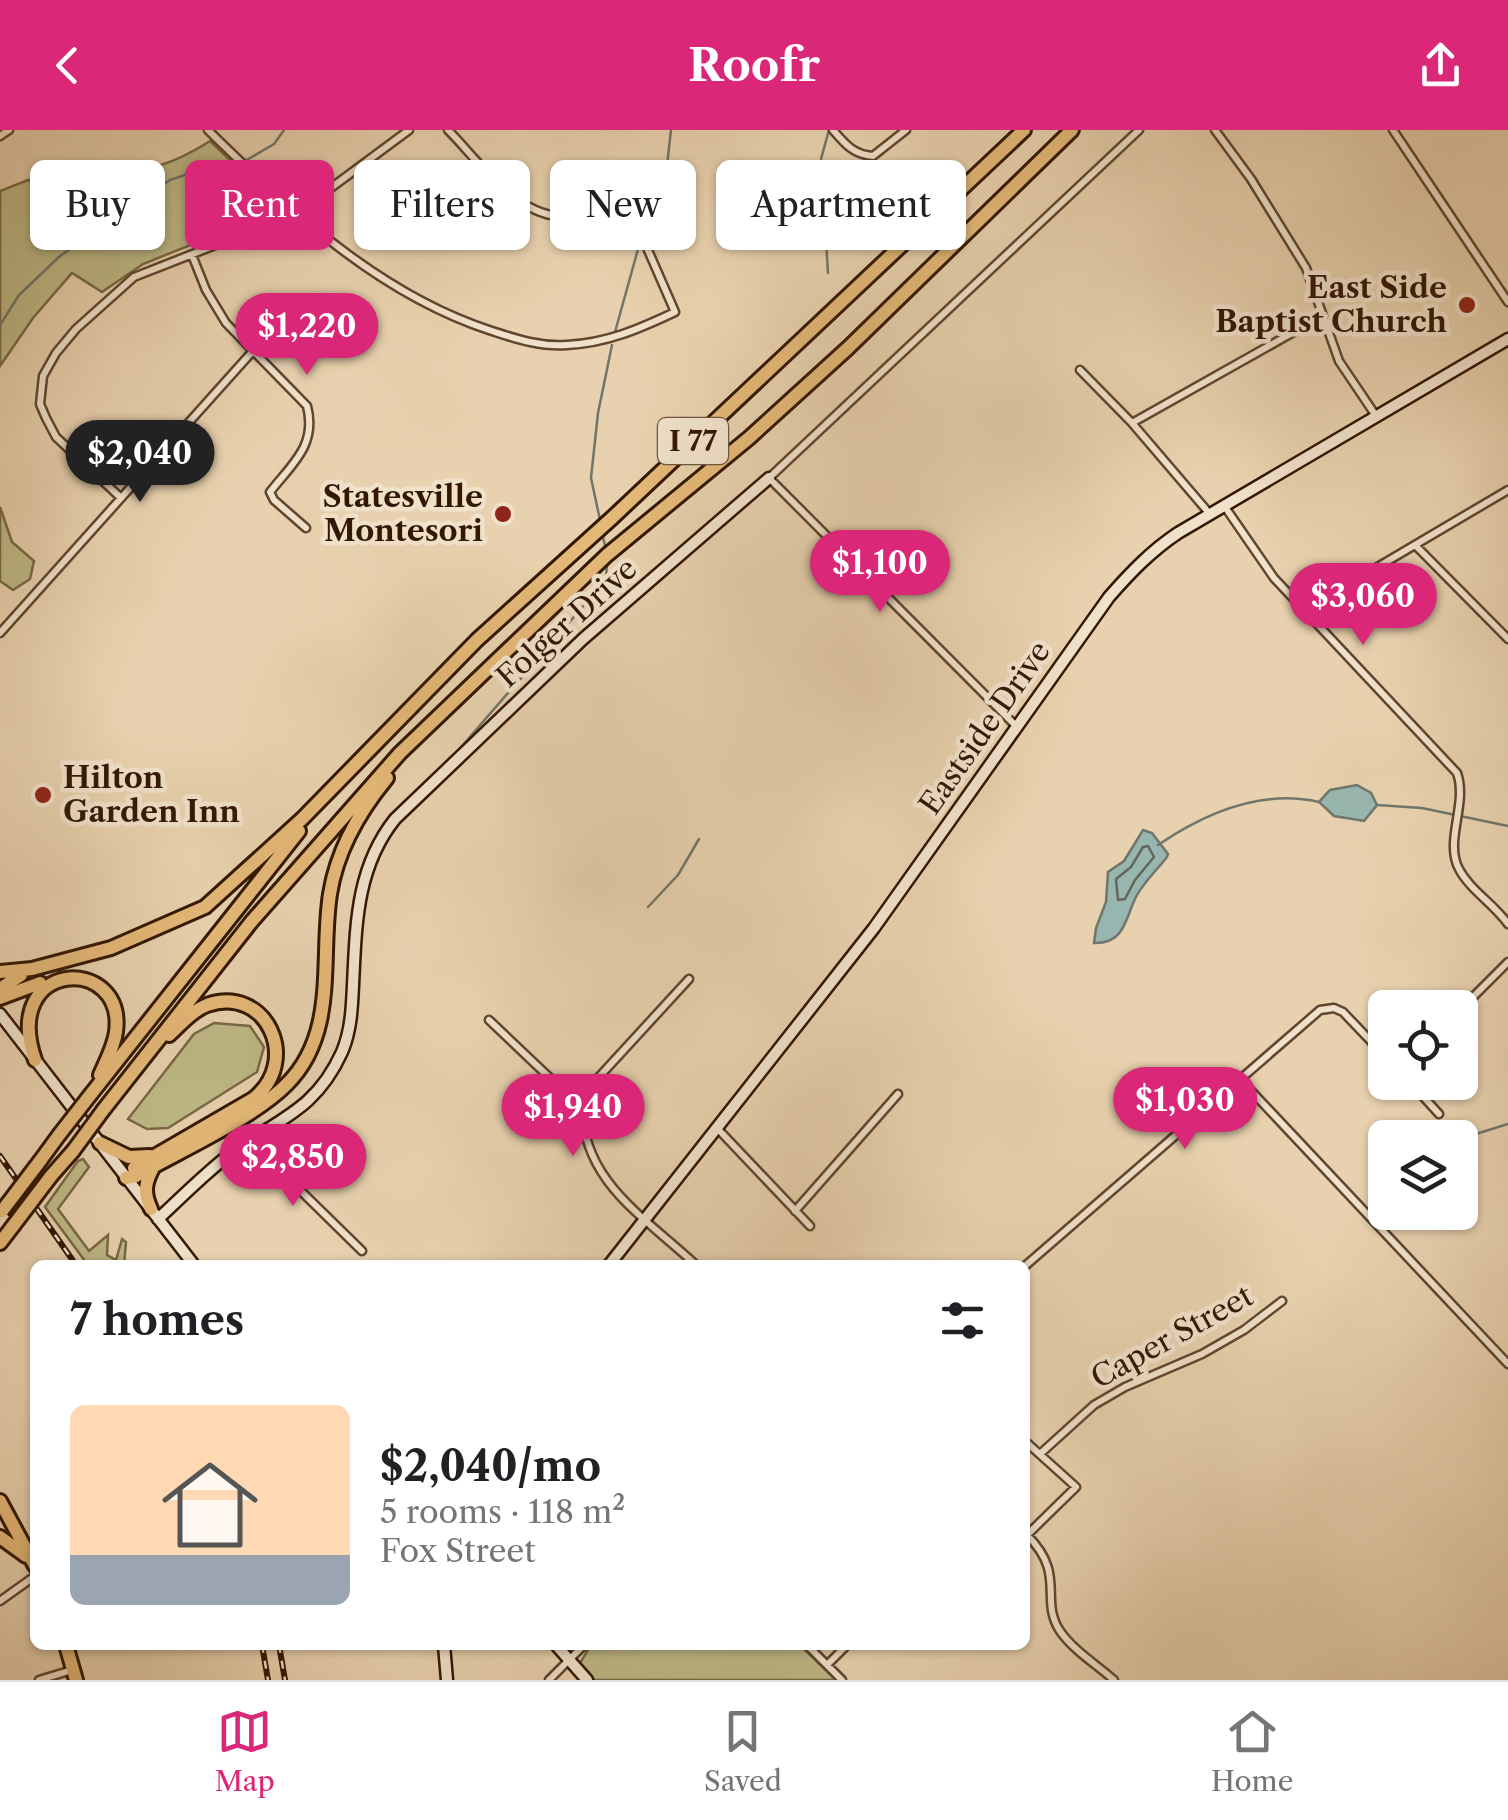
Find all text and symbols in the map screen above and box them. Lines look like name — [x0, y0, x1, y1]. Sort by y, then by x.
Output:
text: Roofr — [688, 37, 820, 93]
icon: back — [40, 38, 95, 93]
icon: share — [1413, 38, 1468, 93]
chip: Buy — [30, 160, 165, 250]
chip: Rent — [185, 160, 334, 250]
chip: Filters — [354, 160, 530, 250]
chip: New — [550, 160, 696, 250]
chip: Apartment — [716, 160, 966, 250]
place label: East Side Baptist Church — [1215, 269, 1447, 340]
pin: $1,220 — [226, 293, 388, 378]
marker: East Side Baptist Church — [1456, 294, 1478, 316]
text: $1,220 — [257, 306, 357, 345]
road number: I 77 — [658, 418, 728, 464]
pin: $2,040 — [59, 420, 221, 505]
text: $2,040 — [88, 433, 192, 472]
place label: Statesville Montesori — [322, 478, 483, 549]
marker: Statesville Montesori — [492, 503, 514, 525]
pin: $1,100 — [799, 530, 961, 615]
text: $1,100 — [832, 543, 928, 582]
street label: Folger Drive — [489, 550, 644, 695]
pin: $3,060 — [1282, 563, 1444, 648]
text: $3,060 — [1311, 576, 1415, 615]
street label: Eastside Drive — [911, 634, 1058, 822]
place label: Hilton Garden Inn — [63, 759, 240, 830]
marker: Hilton Garden Inn — [32, 784, 54, 806]
map controls — [1368, 990, 1478, 1230]
button: locate — [1368, 990, 1478, 1100]
pin: $1,030 — [1104, 1067, 1266, 1152]
pin: $1,940 — [492, 1074, 654, 1159]
text: $1,030 — [1135, 1080, 1235, 1119]
text: $1,940 — [524, 1087, 622, 1126]
button: layers — [1368, 1120, 1478, 1230]
pin: $2,850 — [212, 1124, 374, 1209]
text: $2,850 — [241, 1137, 345, 1176]
street label: Caper Street — [1084, 1277, 1259, 1396]
icon: filters — [935, 1293, 990, 1348]
text: 7 homes — [70, 1294, 244, 1346]
text: $2,040/mo — [380, 1440, 601, 1492]
icon: home — [150, 1445, 270, 1565]
text: 5 rooms · 118 m² — [380, 1492, 625, 1531]
text: Fox Street — [380, 1531, 536, 1570]
tab: Map — [215, 1704, 275, 1798]
tab: Saved — [704, 1704, 782, 1798]
tab: Home — [1211, 1704, 1293, 1798]

